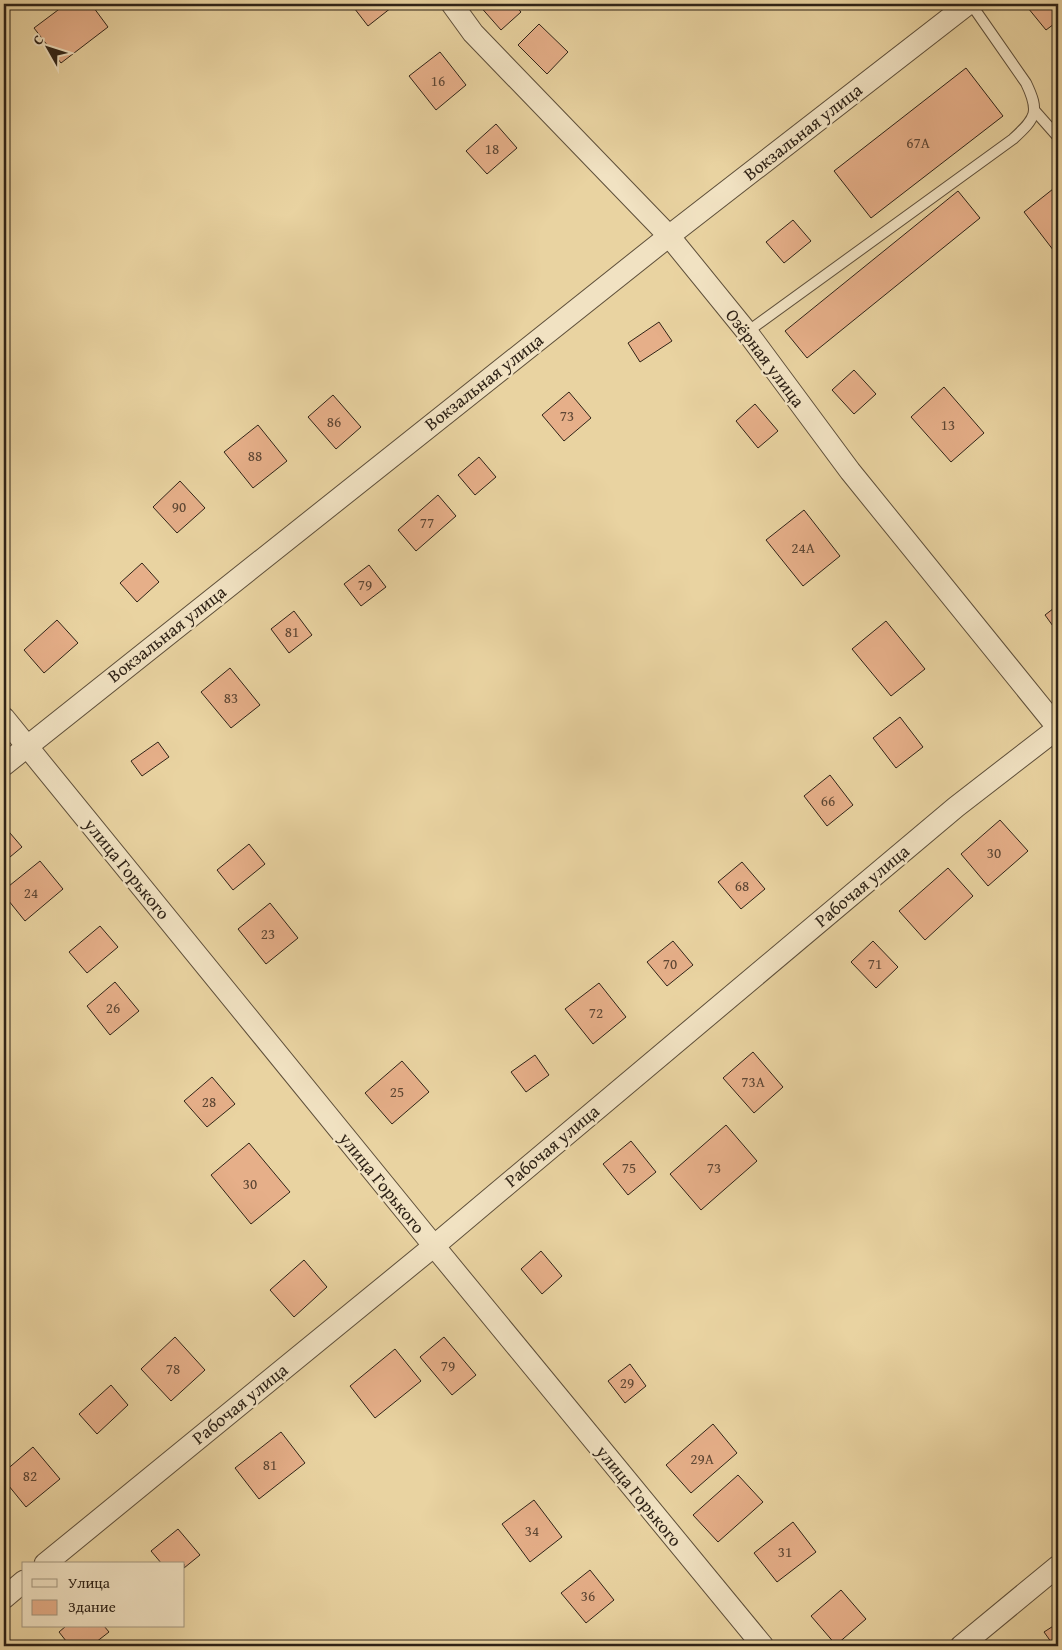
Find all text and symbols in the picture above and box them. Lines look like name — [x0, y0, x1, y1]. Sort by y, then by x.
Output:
north arrow — [22, 22, 72, 72]
text: С — [28, 30, 48, 49]
house number: 16 — [431, 70, 445, 91]
street label: Вокзальная улица — [738, 76, 868, 187]
house number: 67А — [906, 132, 930, 153]
house number: 18 — [485, 138, 499, 159]
street label: Озёрная улица — [719, 303, 812, 413]
street label: Вокзальная улица — [419, 326, 549, 437]
house number: 73 — [560, 405, 574, 426]
house number: 86 — [327, 411, 341, 432]
house number: 13 — [941, 414, 955, 435]
house number: 88 — [248, 445, 262, 466]
house number: 90 — [172, 496, 186, 517]
house number: 77 — [420, 512, 434, 533]
house number: 24А — [791, 537, 815, 558]
house number: 79 — [358, 574, 372, 595]
street label: Вокзальная улица — [102, 578, 232, 689]
house number: 81 — [285, 621, 299, 642]
house number: 83 — [224, 687, 238, 708]
house number: 66 — [821, 790, 835, 811]
street label: улица Горького — [77, 811, 177, 925]
street label: Рабочая улица — [808, 838, 915, 933]
house number: 30 — [987, 842, 1001, 863]
house number: 68 — [735, 875, 749, 896]
house number: 24 — [24, 882, 38, 903]
house number: 23 — [261, 923, 275, 944]
house number: 70 — [663, 953, 677, 974]
house number: 71 — [868, 953, 882, 974]
house number: 26 — [106, 997, 120, 1018]
house number: 72 — [589, 1002, 603, 1023]
house number: 73А — [741, 1071, 765, 1092]
house number: 25 — [390, 1081, 404, 1102]
house number: 28 — [202, 1091, 216, 1112]
street label: Рабочая улица — [498, 1098, 605, 1193]
street label: улица Горького — [332, 1125, 432, 1239]
house number: 75 — [622, 1157, 636, 1178]
house number: 73 — [707, 1157, 721, 1178]
house number: 30 — [243, 1173, 257, 1194]
house number: 79 — [441, 1355, 455, 1376]
street label: Рабочая улица — [186, 1356, 294, 1451]
house number: 78 — [166, 1358, 180, 1379]
house number: 29 — [620, 1372, 634, 1393]
street label: улица Горького — [589, 1438, 689, 1552]
house number: 29А — [690, 1448, 714, 1469]
house number: 81 — [263, 1454, 277, 1475]
house number: 82 — [23, 1465, 37, 1486]
house number: 34 — [525, 1520, 539, 1541]
house number: 31 — [778, 1541, 792, 1562]
legend — [22, 1562, 185, 1628]
text: Улица — [68, 1572, 111, 1593]
house number: 36 — [581, 1585, 595, 1606]
text: Здание — [68, 1596, 116, 1617]

